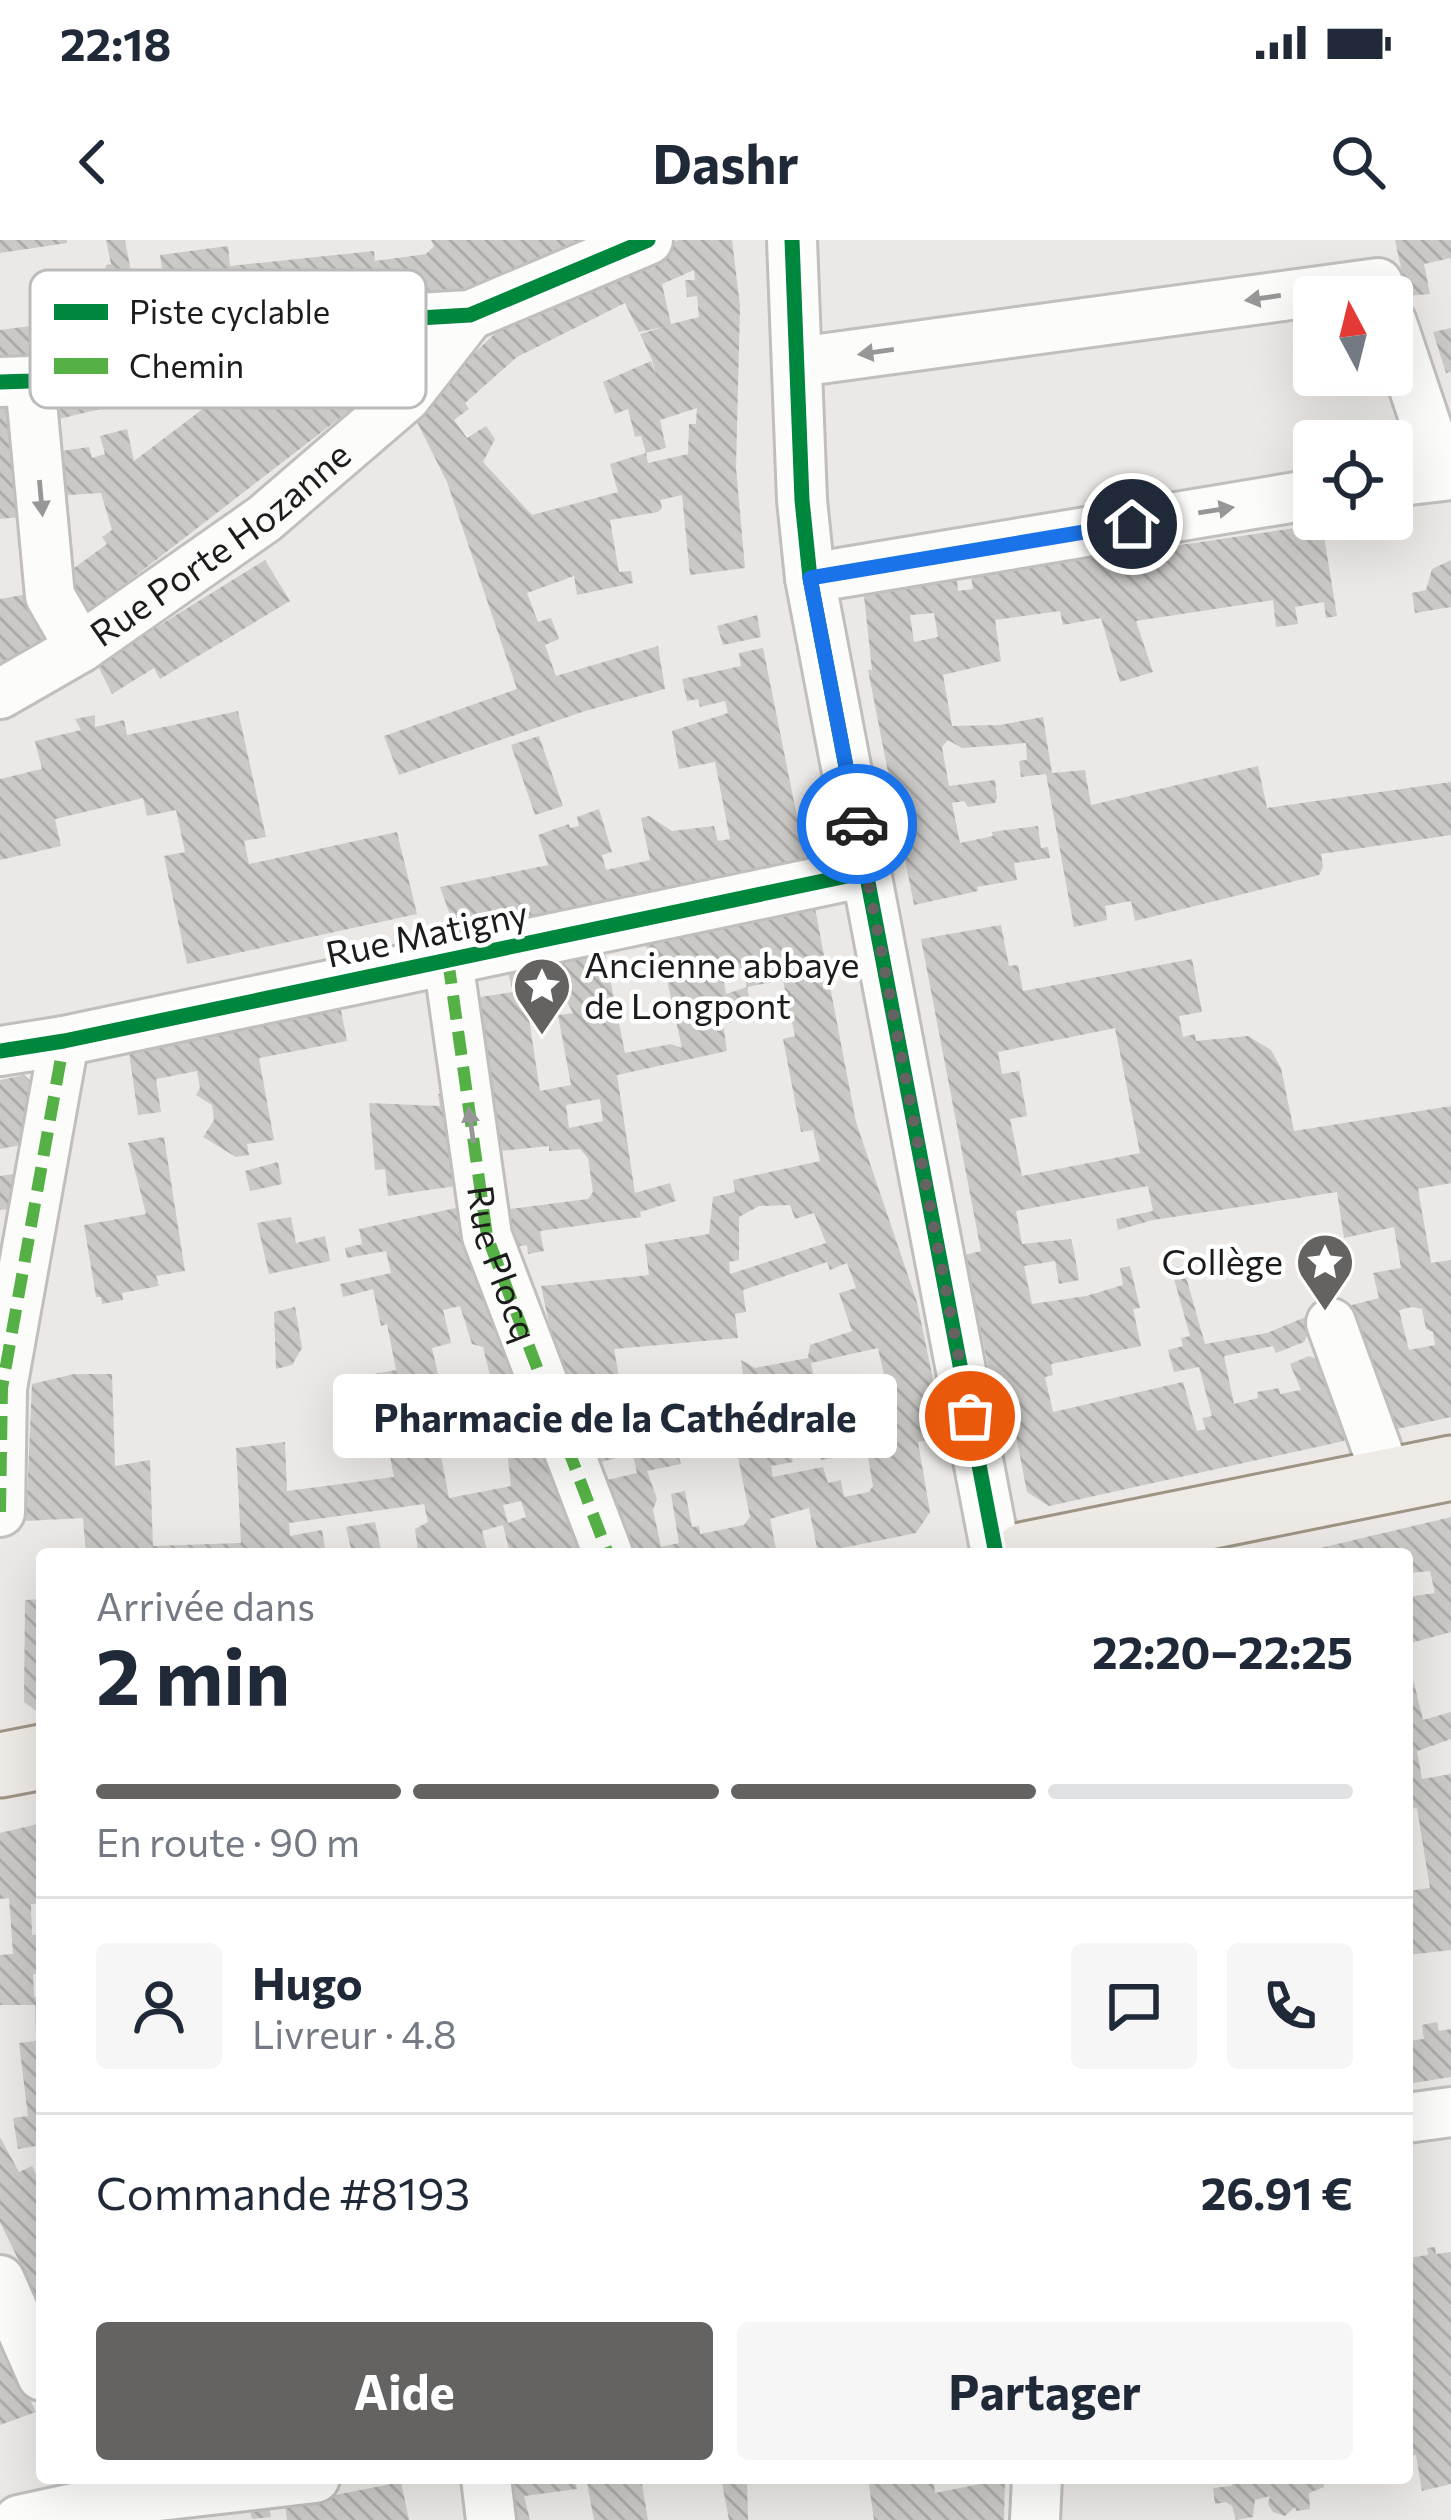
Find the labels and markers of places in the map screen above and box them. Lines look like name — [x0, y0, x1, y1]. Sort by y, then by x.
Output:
pin — [1081, 473, 1183, 575]
place label: Ancienne abbaye de Longpont — [584, 941, 859, 1026]
place icon: Ancienne abbaye de Longpont — [511, 955, 573, 1037]
place icon: Collège — [1294, 1231, 1356, 1313]
place label: Collège — [1161, 1238, 1283, 1282]
pin — [919, 1365, 1021, 1467]
callout: Pharmacie de la Cathédrale — [334, 1374, 898, 1458]

